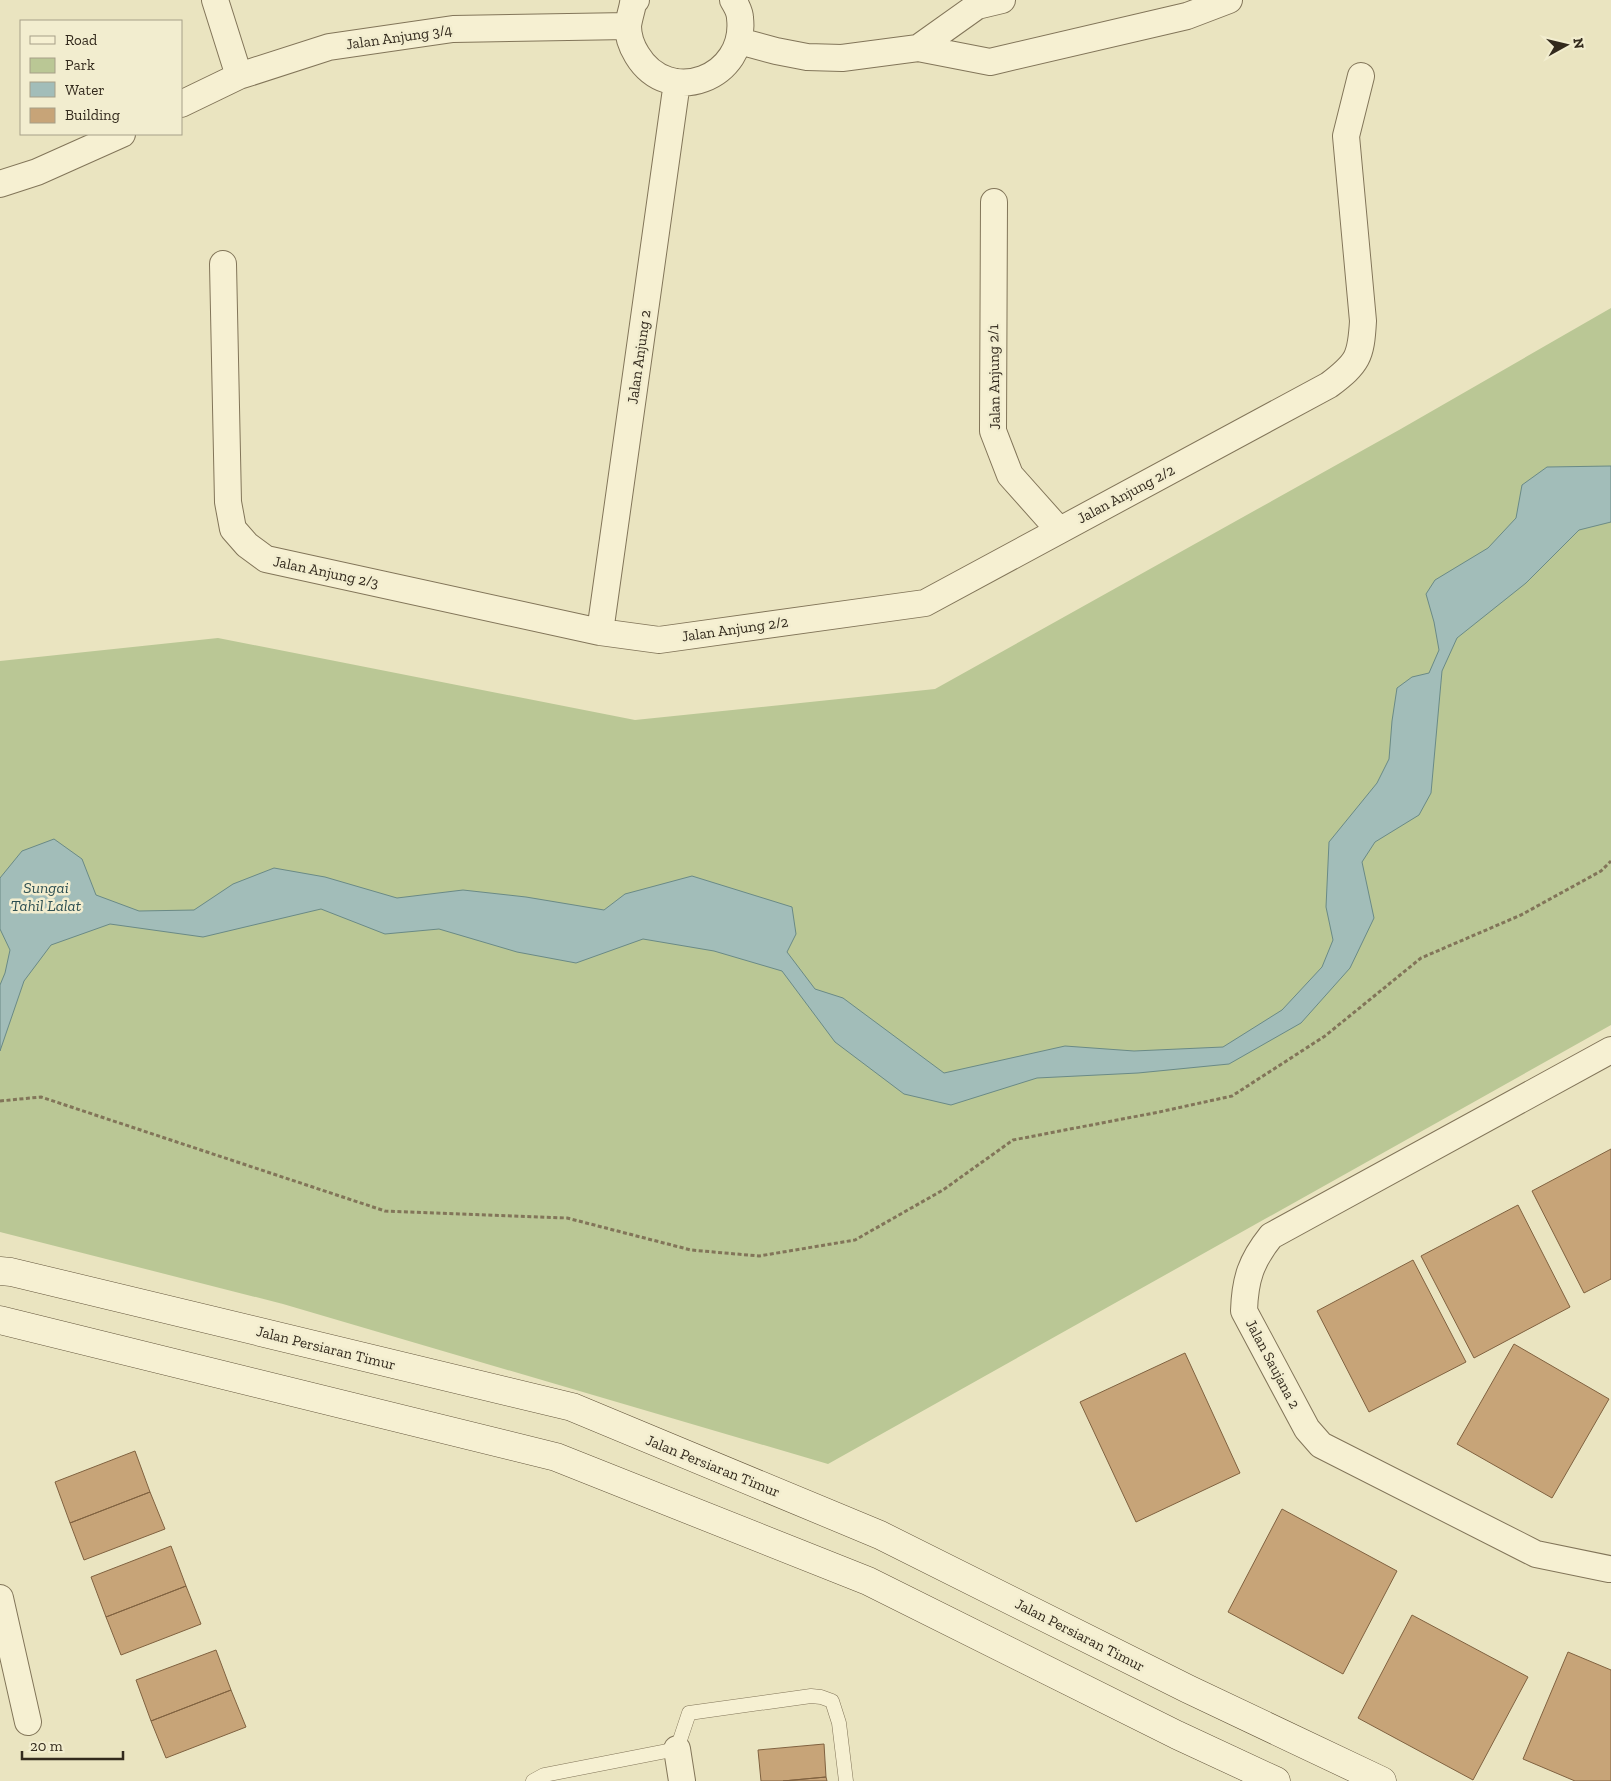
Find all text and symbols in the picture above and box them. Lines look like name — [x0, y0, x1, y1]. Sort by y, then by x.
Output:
legend — [20, 20, 182, 135]
north arrow — [1541, 20, 1591, 70]
street label: Jalan Anjung 3/4 — [345, 21, 453, 53]
text: Road — [65, 31, 98, 49]
text: N — [1569, 37, 1588, 50]
text: Park — [65, 56, 95, 74]
text: Water — [65, 81, 105, 99]
text: Building — [65, 106, 120, 124]
street label: Jalan Anjung 2 — [623, 308, 655, 405]
street label: Jalan Anjung 2/1 — [984, 324, 1004, 430]
street label: Jalan Anjung 2/2 — [1074, 461, 1178, 527]
street label: Jalan Anjung 2/3 — [272, 552, 380, 592]
street label: Jalan Anjung 2/2 — [680, 613, 790, 645]
water label: Sungai Tahil Lalat — [11, 878, 82, 915]
street label: Jalan Saujana 2 — [1242, 1316, 1304, 1412]
street label: Jalan Persiaran Timur — [254, 1322, 398, 1374]
street label: Jalan Persiaran Timur — [643, 1431, 783, 1501]
street label: Jalan Persiaran Timur — [1012, 1595, 1148, 1675]
scale bar — [22, 1728, 124, 1760]
text: 20 m — [30, 1737, 63, 1755]

